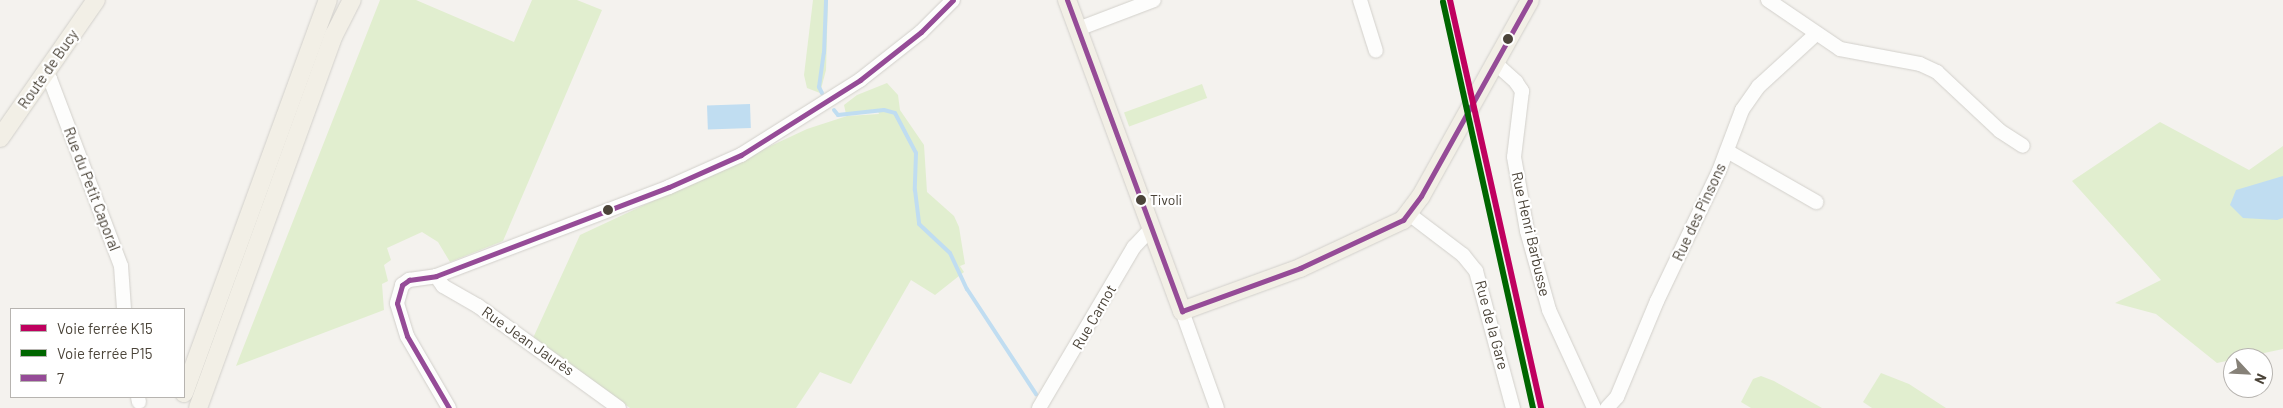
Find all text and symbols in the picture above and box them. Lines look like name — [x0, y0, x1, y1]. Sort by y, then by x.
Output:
street label: Route de Bucy — [14, 26, 82, 112]
unlabelled marker — [1503, 34, 1513, 44]
street label: Rue du Petit Caporal — [60, 125, 124, 253]
street label: Rue des Pinsons — [1668, 160, 1730, 264]
street label: Rue Henri Barbusse — [1508, 170, 1554, 298]
place label: Tivoli — [1150, 192, 1182, 208]
marker: Tivoli — [1136, 195, 1146, 205]
unlabelled marker — [603, 205, 613, 215]
street label: Rue de la Gare — [1471, 278, 1513, 372]
street label: Rue Carnot — [1068, 281, 1120, 353]
street label: Rue Jean Jaurès — [478, 303, 578, 379]
legend — [10, 308, 185, 398]
text: Voie ferrée K15 — [57, 319, 153, 337]
text: Voie ferrée P15 — [57, 344, 152, 362]
north arrow — [2223, 348, 2273, 398]
text: 7 — [57, 369, 64, 387]
text: N — [2251, 371, 2271, 387]

